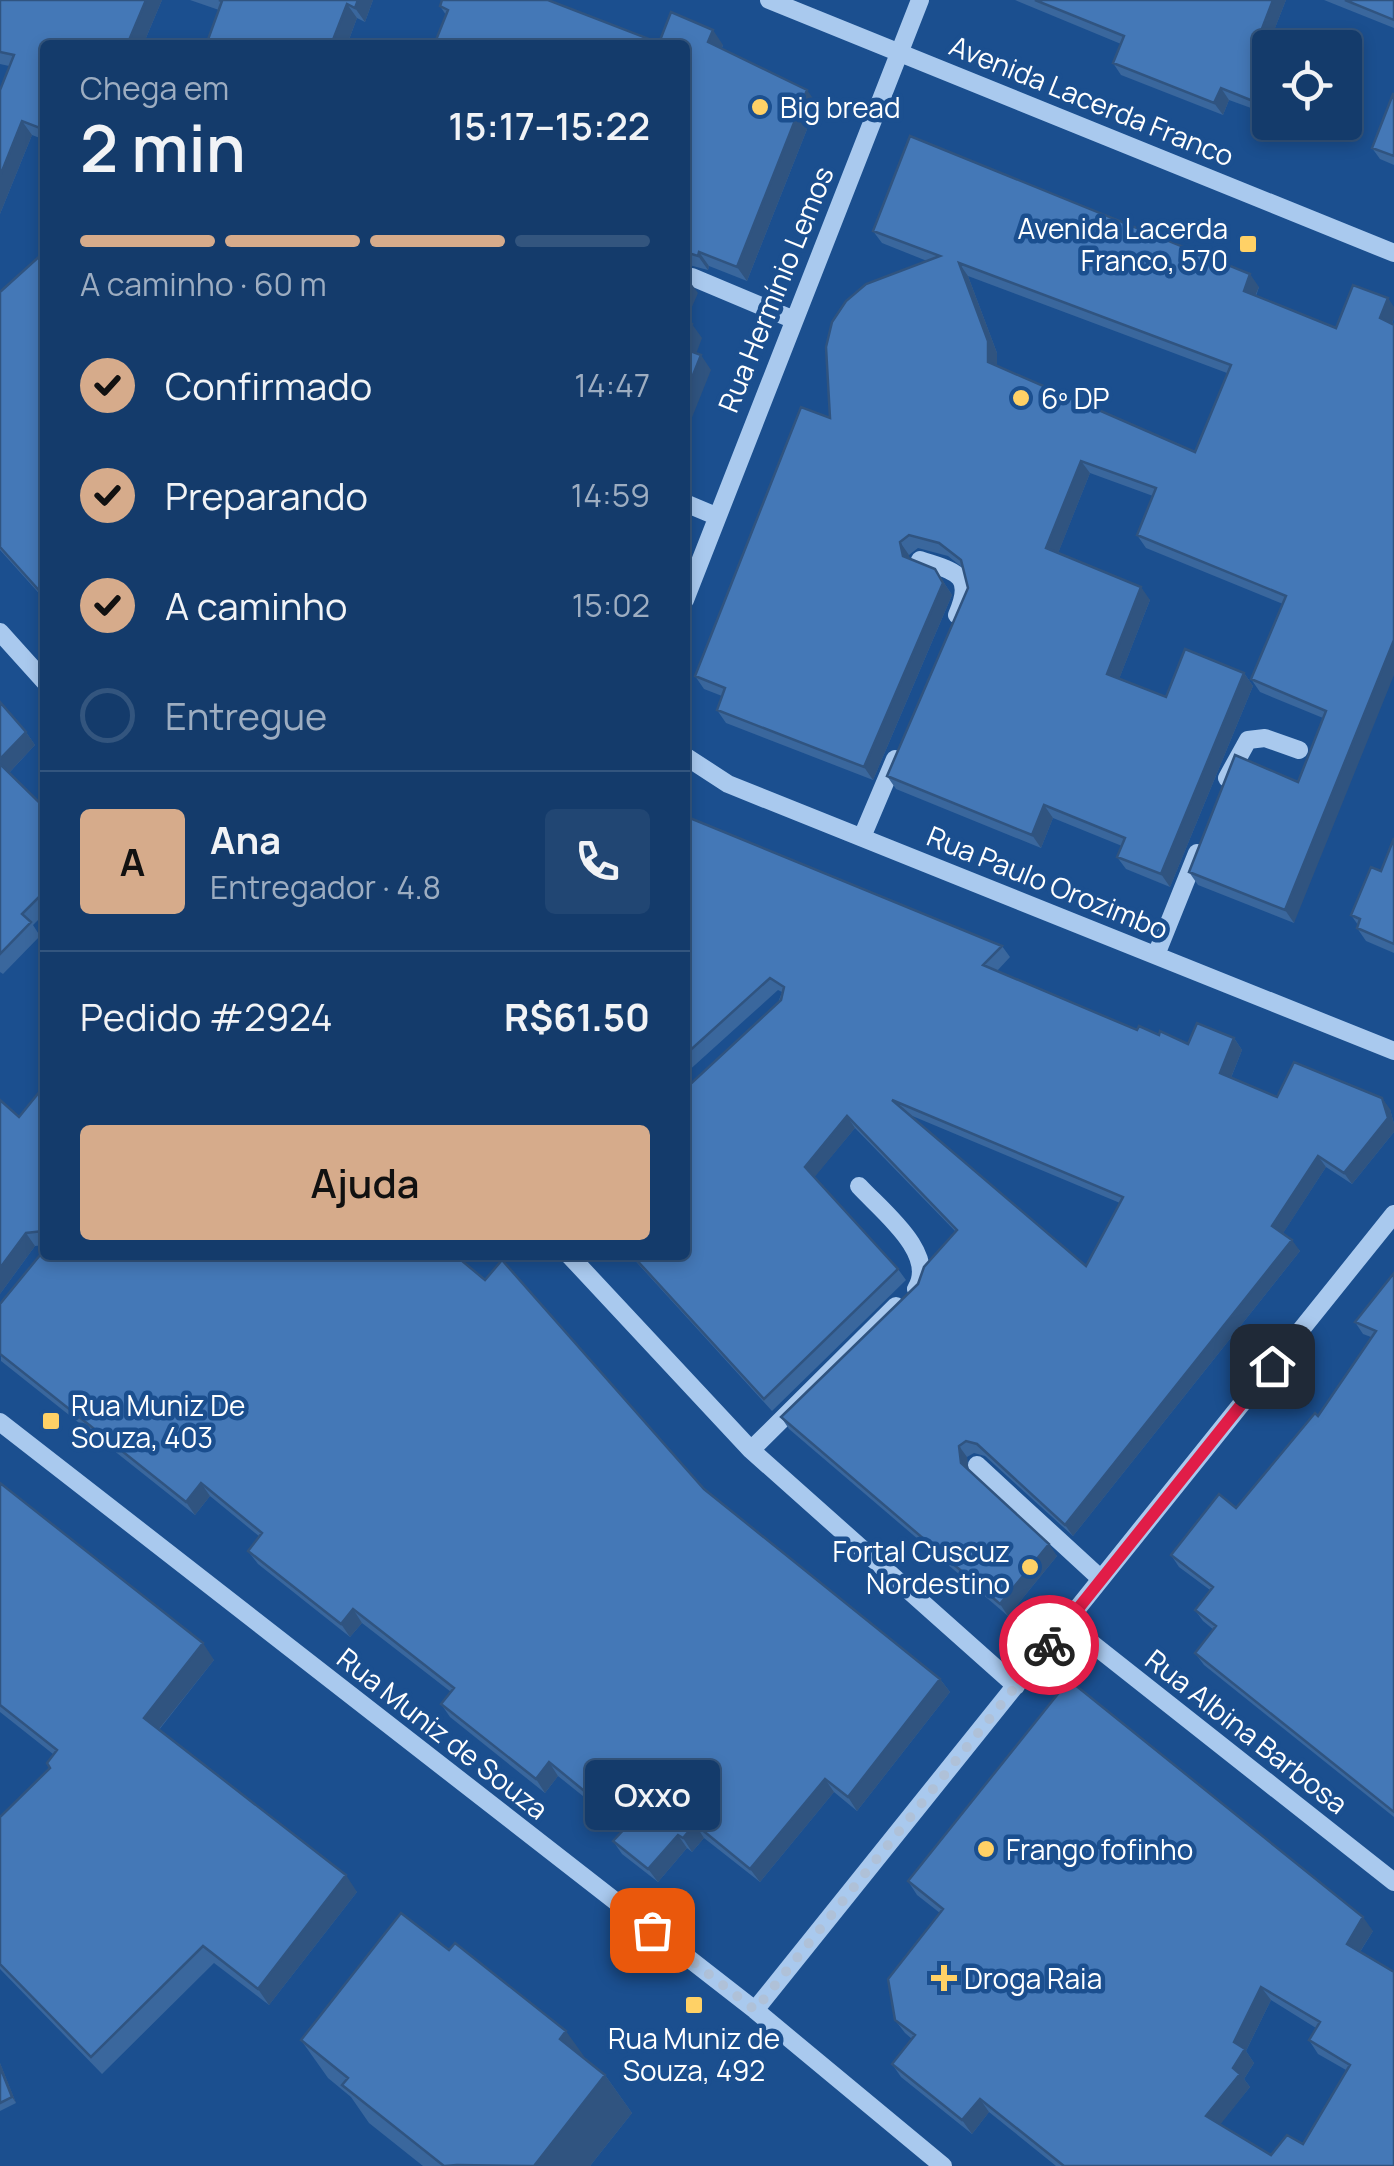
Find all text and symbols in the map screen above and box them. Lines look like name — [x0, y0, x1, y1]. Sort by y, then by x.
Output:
street label: Avenida Lacerda Franco — [944, 26, 1240, 174]
map controls — [1252, 30, 1362, 140]
button: locate — [1252, 30, 1362, 140]
text: Chega em — [80, 66, 229, 110]
place label: Big bread — [780, 88, 901, 126]
marker: Big bread — [749, 96, 771, 118]
text: 15:17–15:22 — [448, 99, 650, 151]
text: 2 min — [80, 103, 246, 192]
street label: Rua Hermínio Lemos — [708, 161, 842, 417]
place label: Avenida Lacerda Franco, 570 — [1018, 209, 1228, 279]
marker: Avenida Lacerda Franco, 570 — [1237, 233, 1259, 255]
text: A caminho · 60 m — [80, 262, 327, 306]
icon: check — [80, 358, 135, 413]
text: Confirmado — [165, 359, 372, 411]
text: 14:47 — [574, 363, 650, 407]
place label: 6º DP — [1041, 379, 1109, 417]
marker: 6º DP — [1010, 387, 1032, 409]
icon: check — [80, 468, 135, 523]
text: Preparando — [165, 469, 368, 521]
text: 14:59 — [571, 473, 650, 517]
icon: check — [80, 578, 135, 633]
text: A caminho — [165, 579, 347, 631]
text: 15:02 — [572, 583, 650, 627]
text: Entregue — [165, 689, 327, 741]
button: phone — [545, 809, 650, 914]
text: Ana — [210, 813, 281, 865]
street label: Rua Paulo Orozimbo — [922, 816, 1174, 948]
text: A — [120, 835, 145, 887]
text: Entregador · 4.8 — [210, 865, 441, 909]
text: Pedido #2924 — [80, 990, 333, 1042]
text: R$61.50 — [504, 990, 650, 1042]
button: Ajuda — [80, 1125, 650, 1240]
pin — [1230, 1324, 1315, 1409]
icon: home — [1245, 1339, 1300, 1394]
place label: Rua Muniz De Souza, 403 — [71, 1386, 245, 1456]
marker: Rua Muniz De Souza, 403 — [40, 1410, 62, 1432]
place label: Fortal Cuscuz Nordestino — [832, 1532, 1010, 1602]
marker: Fortal Cuscuz Nordestino — [1019, 1556, 1041, 1578]
courier — [999, 1595, 1099, 1695]
icon: bike — [1022, 1618, 1077, 1673]
street label: Rua Muniz de Souza — [330, 1639, 556, 1827]
street label: Rua Albina Barbosa — [1138, 1640, 1356, 1822]
callout: Oxxo — [584, 1760, 720, 1830]
text: Oxxo — [614, 1773, 691, 1817]
place label: Frango fofinho — [1006, 1830, 1193, 1868]
marker: Frango fofinho — [975, 1838, 997, 1860]
pin — [610, 1888, 695, 1973]
icon: bag — [625, 1903, 680, 1958]
place label: Droga Raia — [964, 1959, 1102, 1997]
marker: Droga Raia — [933, 1967, 955, 1989]
marker: Rua Muniz de Souza, 492 — [683, 1994, 705, 2016]
place label: Rua Muniz de Souza, 492 — [608, 2019, 780, 2089]

